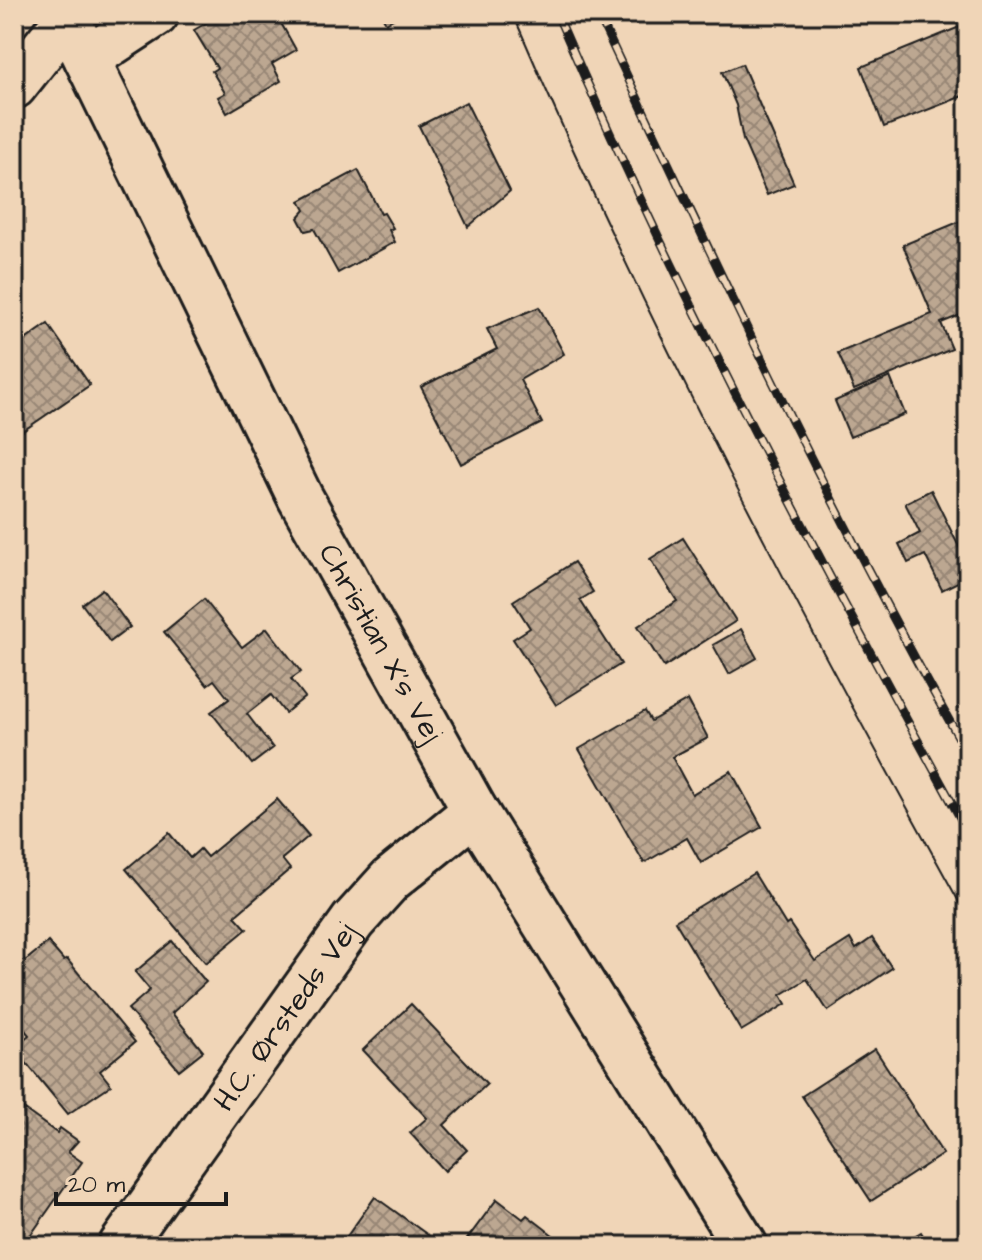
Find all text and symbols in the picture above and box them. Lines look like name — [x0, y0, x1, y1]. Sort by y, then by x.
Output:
street label: Christian X's Vej — [308, 536, 453, 751]
street label: H.C. Ørsteds Vej — [204, 914, 368, 1120]
scale bar — [56, 1156, 226, 1206]
text: 20 m — [68, 1168, 125, 1202]

